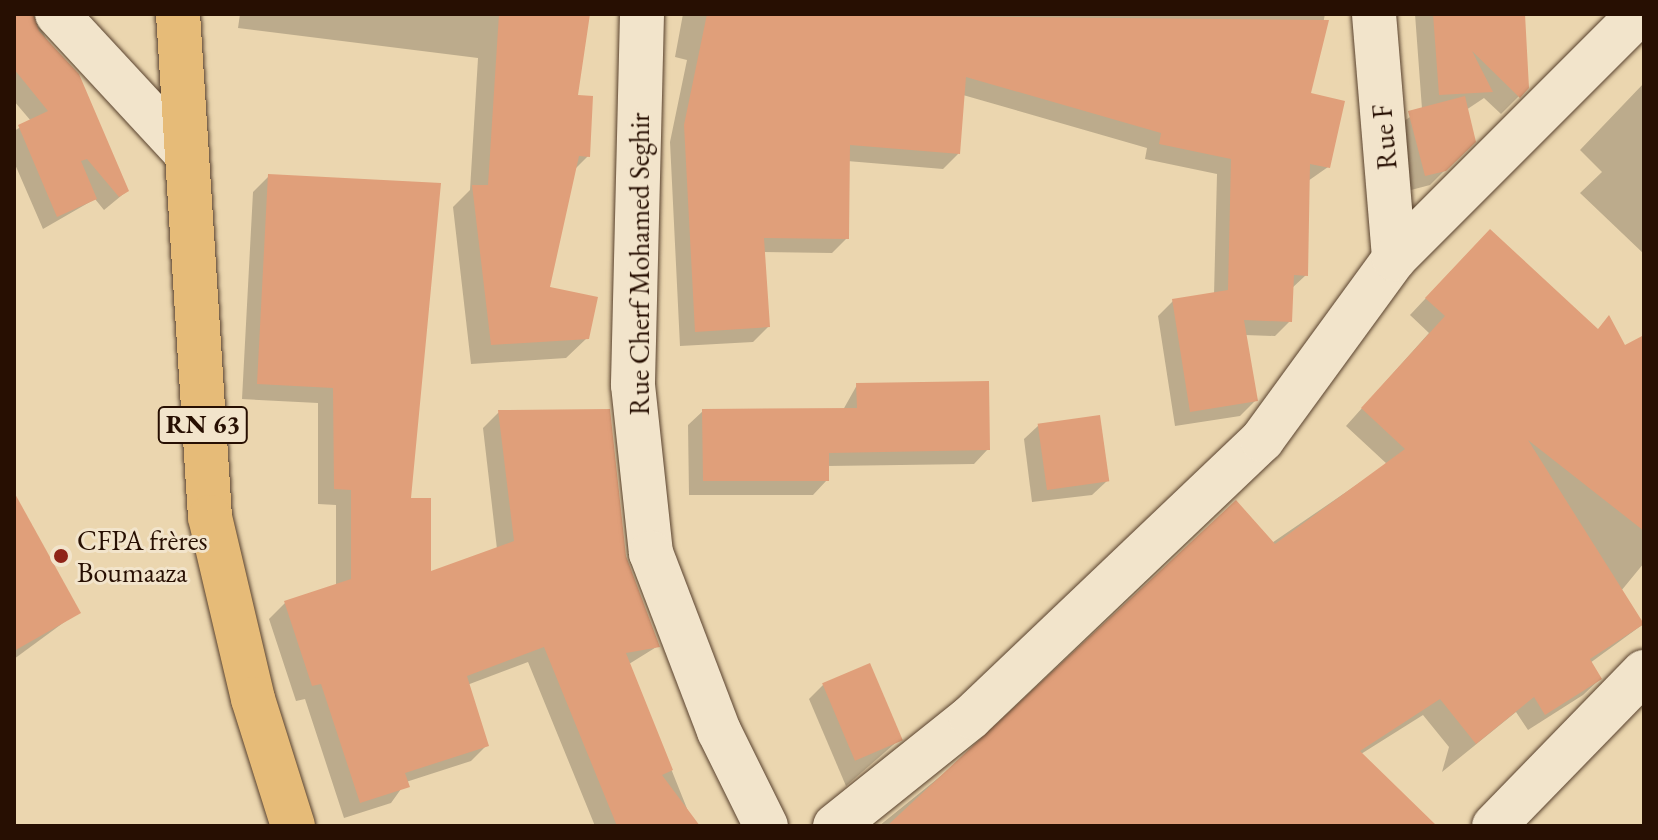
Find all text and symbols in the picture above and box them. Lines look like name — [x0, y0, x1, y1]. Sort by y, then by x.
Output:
street label: Rue F — [1364, 103, 1404, 171]
street label: Rue Cherf Mohamed Seghir — [622, 113, 656, 415]
road number: RN 63 — [157, 403, 249, 447]
place label: CFPA frères Boumaaza — [77, 523, 208, 589]
marker: CFPA frères Boumaaza — [52, 547, 70, 565]

